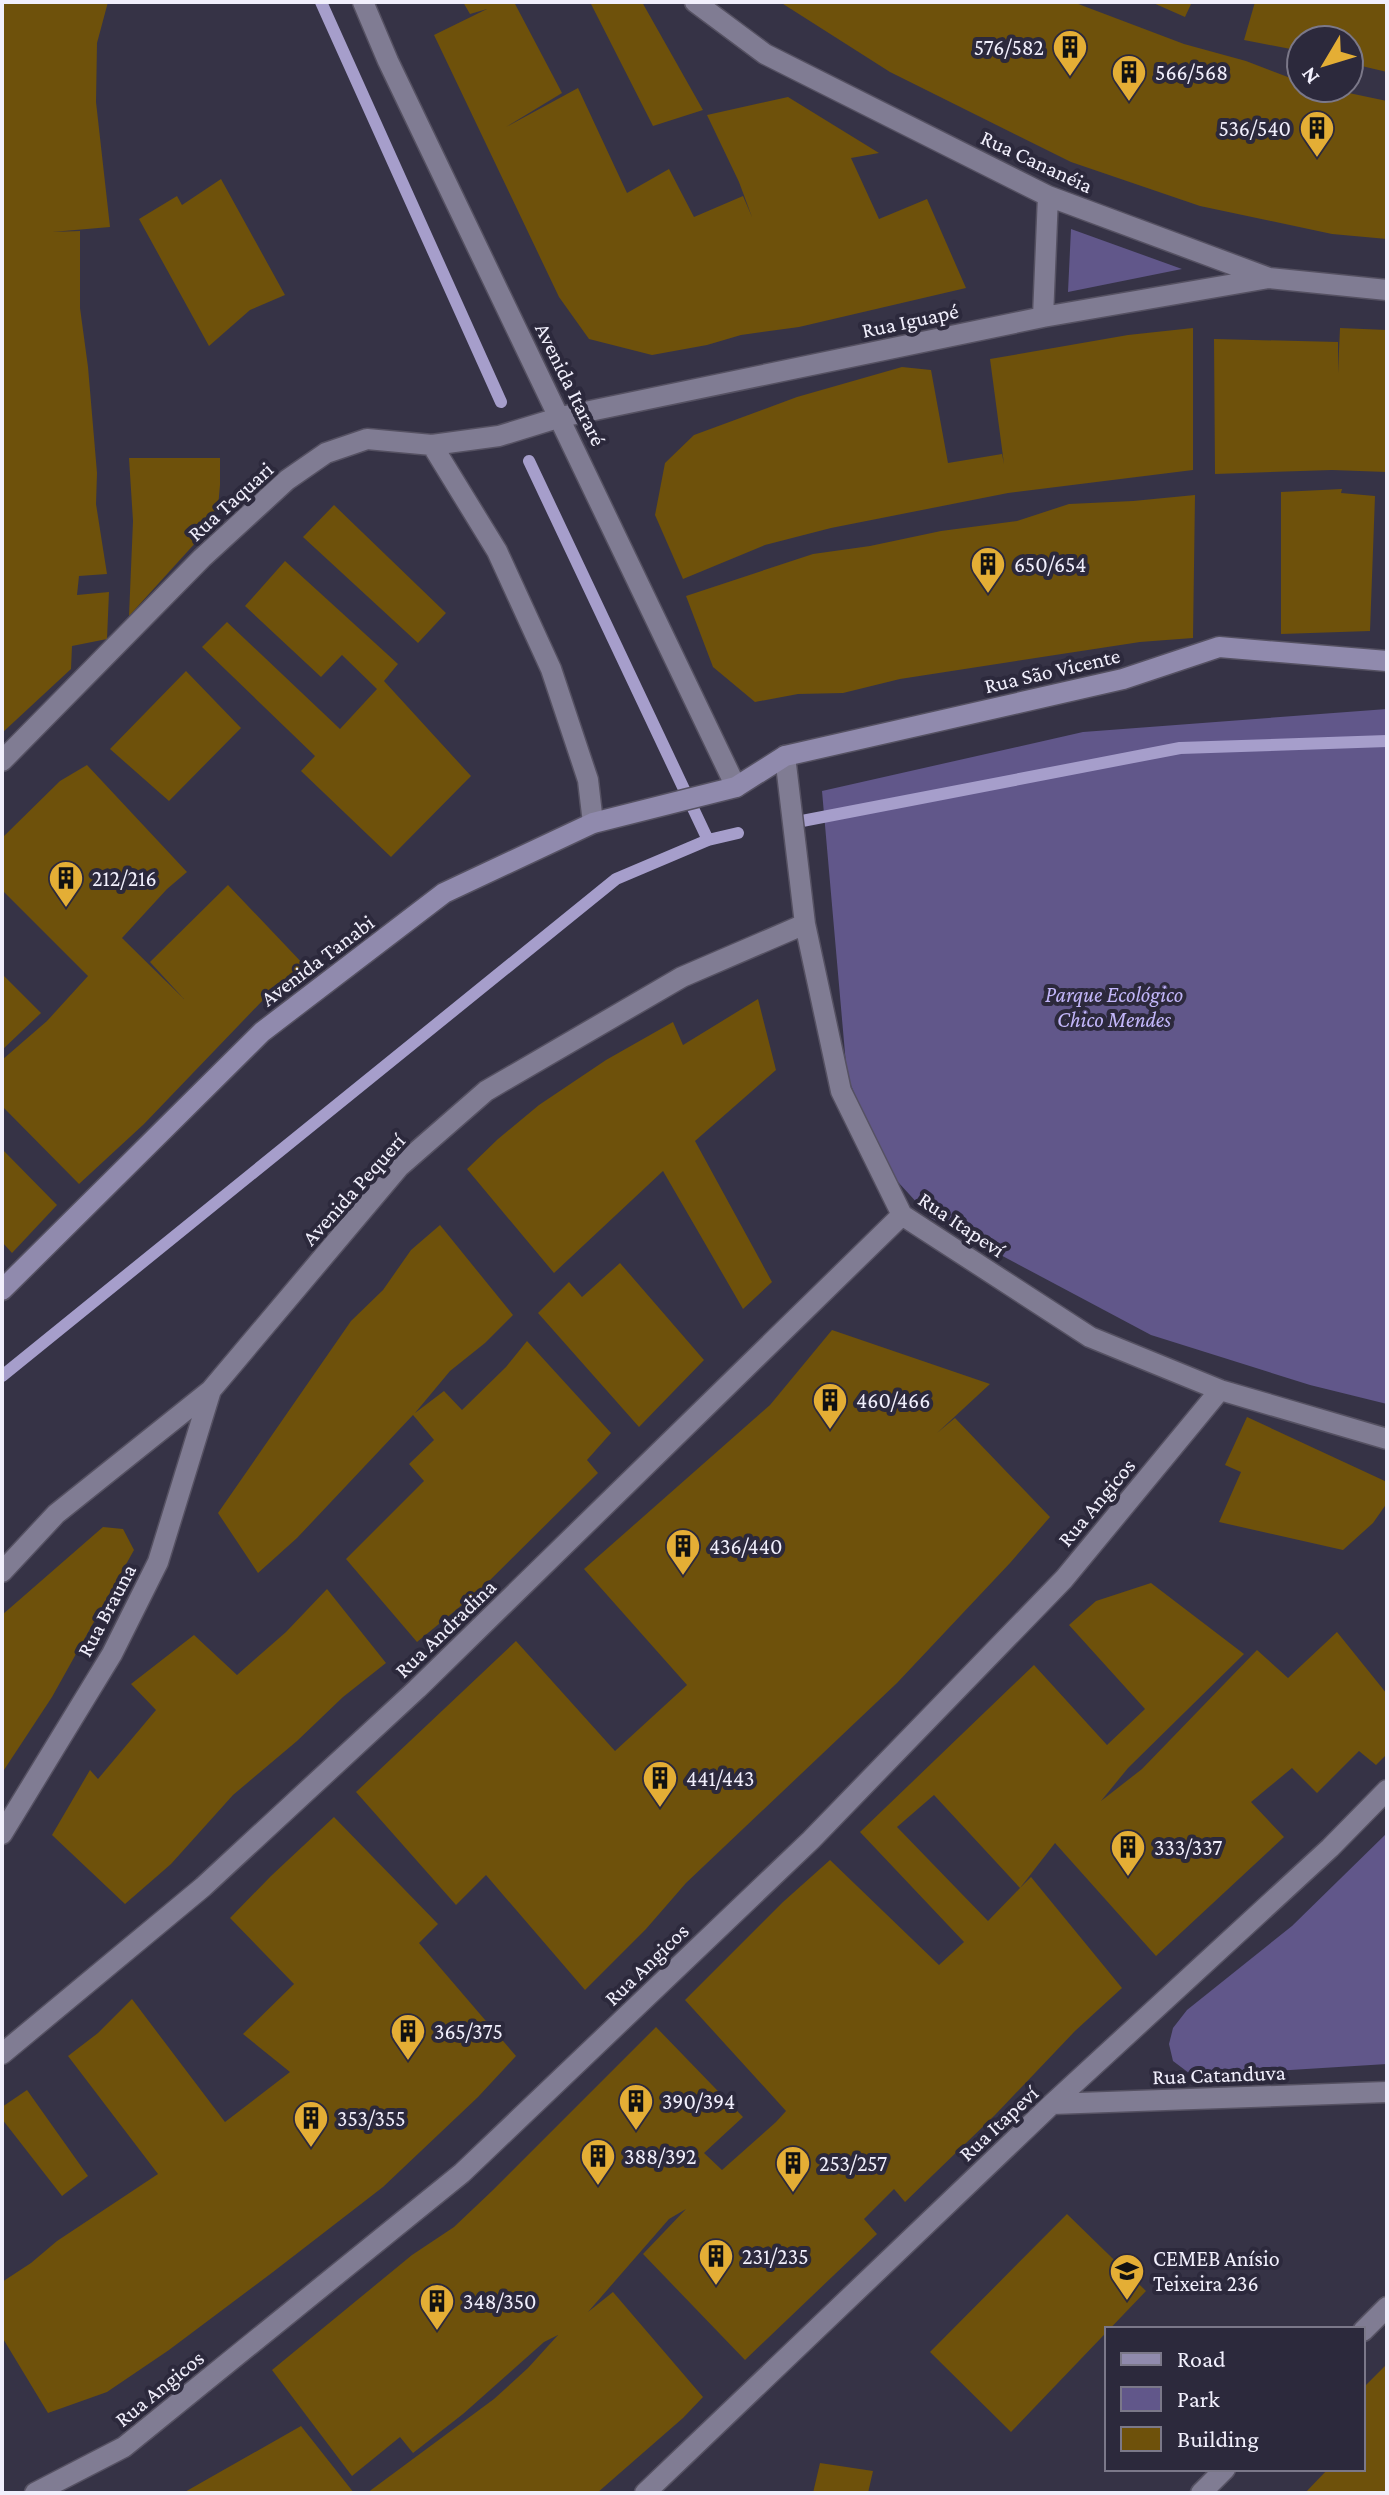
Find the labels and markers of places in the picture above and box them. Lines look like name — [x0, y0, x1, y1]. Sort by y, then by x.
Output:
building icon: 576/582 — [1051, 28, 1089, 78]
place label: 576/582 — [974, 35, 1044, 60]
building icon: 566/568 — [1110, 53, 1148, 103]
place label: 566/568 — [1155, 60, 1228, 85]
building icon: 536/540 — [1298, 109, 1336, 159]
place label: 536/540 — [1218, 116, 1291, 141]
building icon: 650/654 — [969, 545, 1007, 595]
place label: 650/654 — [1014, 552, 1087, 577]
building icon: 212/216 — [47, 859, 85, 909]
place label: 212/216 — [92, 866, 157, 891]
building icon: 460/466 — [811, 1381, 849, 1431]
place label: 460/466 — [856, 1388, 930, 1413]
building icon: 436/440 — [664, 1527, 702, 1577]
place label: 436/440 — [709, 1534, 782, 1559]
building icon: 441/443 — [641, 1759, 679, 1809]
place label: 441/443 — [686, 1766, 754, 1791]
building icon: 333/337 — [1109, 1828, 1147, 1878]
place label: 333/337 — [1154, 1835, 1223, 1860]
building icon: 365/375 — [389, 2012, 427, 2062]
place label: 365/375 — [434, 2019, 503, 2044]
building icon: 390/394 — [617, 2082, 655, 2132]
place label: 390/394 — [662, 2089, 735, 2114]
building icon: 353/355 — [292, 2099, 330, 2149]
place label: 353/355 — [337, 2106, 406, 2131]
building icon: 388/392 — [579, 2137, 617, 2187]
place label: 388/392 — [624, 2144, 697, 2169]
building icon: 253/257 — [774, 2144, 812, 2194]
place label: 253/257 — [819, 2151, 887, 2176]
building icon: 231/235 — [697, 2237, 735, 2287]
place label: 231/235 — [742, 2244, 809, 2269]
place label: CEMEB Anísio Teixeira 236 — [1153, 2246, 1280, 2296]
school or university icon: CEMEB Anísio Teixeira 236 — [1108, 2252, 1146, 2302]
building icon: 348/350 — [418, 2282, 456, 2332]
place label: 348/350 — [463, 2289, 537, 2314]

